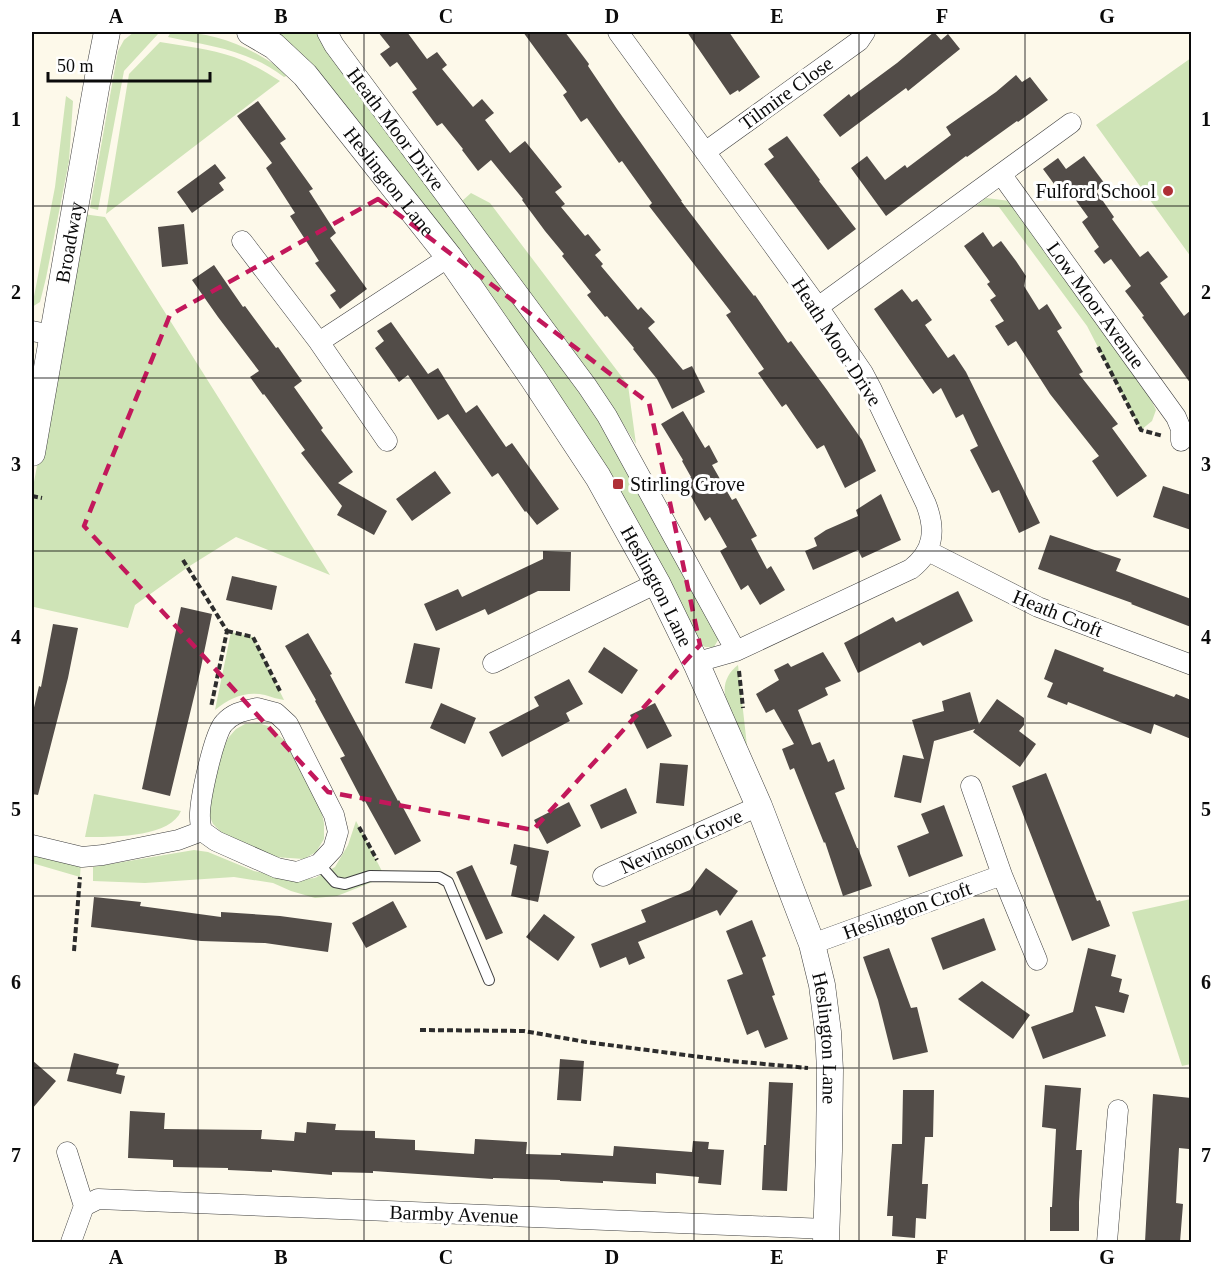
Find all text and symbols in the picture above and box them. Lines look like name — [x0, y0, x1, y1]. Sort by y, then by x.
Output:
text: A — [109, 5, 124, 27]
text: B — [274, 5, 288, 27]
text: C — [439, 5, 453, 27]
text: D — [605, 5, 619, 27]
text: E — [770, 5, 784, 27]
text: F — [936, 5, 948, 27]
text: G — [1099, 5, 1115, 27]
scale bar — [48, 45, 210, 83]
street label: Tilmire Close — [735, 52, 837, 134]
text: 50 m — [57, 56, 94, 76]
street label: Heath Moor Drive — [343, 63, 449, 195]
text: 1 — [11, 108, 21, 130]
text: 1 — [1201, 108, 1211, 130]
street label: Heslington Lane — [339, 123, 439, 240]
place label: Fulford School — [1035, 180, 1156, 202]
marker: Fulford School — [1161, 184, 1175, 198]
street label: Broadway — [51, 200, 88, 285]
street label: Low Moor Avenue — [1043, 238, 1149, 373]
street label: Heath Moor Drive — [788, 274, 887, 410]
text: 2 — [11, 281, 21, 303]
text: 2 — [1201, 281, 1211, 303]
text: 3 — [11, 453, 21, 475]
text: 3 — [1201, 453, 1211, 475]
place label: Stirling Grove — [630, 473, 745, 496]
marker: Stirling Grove — [611, 477, 625, 491]
street label: Heslington Lane — [616, 522, 697, 650]
street label: Heath Croft — [1010, 585, 1107, 641]
text: 4 — [11, 626, 21, 648]
text: 4 — [1201, 626, 1211, 648]
text: 5 — [11, 798, 21, 820]
text: 5 — [1201, 798, 1211, 820]
street label: Nevinson Grove — [616, 804, 746, 878]
street label: Heslington Croft — [840, 876, 975, 944]
street label: Heslington Lane — [808, 970, 841, 1105]
text: 6 — [11, 971, 21, 993]
text: 6 — [1201, 971, 1211, 993]
text: 7 — [11, 1144, 21, 1166]
text: 7 — [1201, 1144, 1211, 1166]
street label: Barmby Avenue — [389, 1201, 519, 1228]
text: A — [109, 1246, 124, 1268]
text: B — [274, 1246, 288, 1268]
text: C — [439, 1246, 453, 1268]
text: D — [605, 1246, 619, 1268]
text: E — [770, 1246, 784, 1268]
text: F — [936, 1246, 948, 1268]
text: G — [1099, 1246, 1115, 1268]

